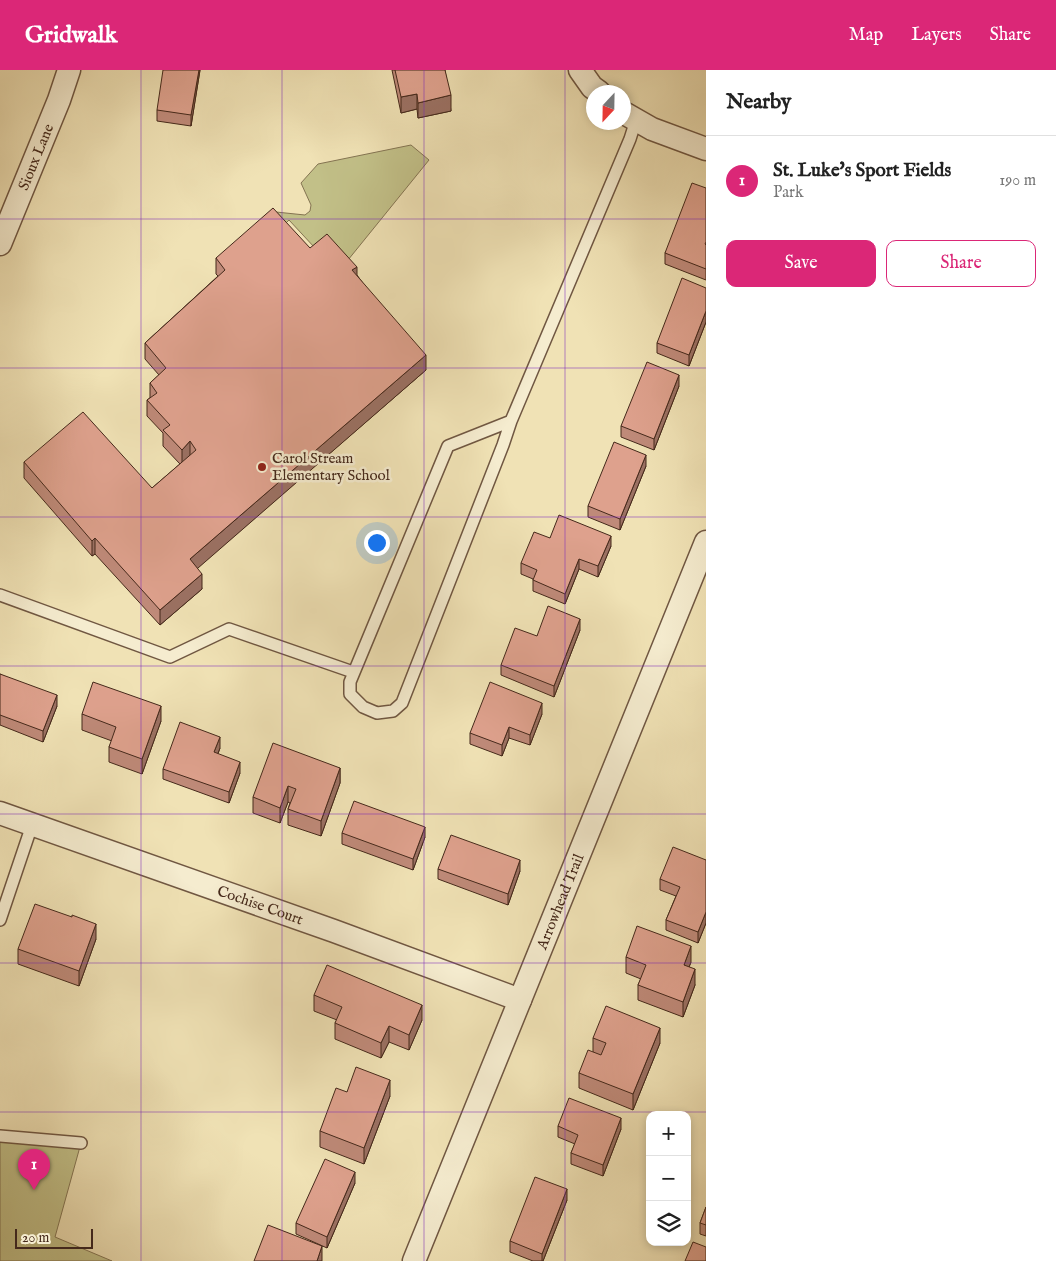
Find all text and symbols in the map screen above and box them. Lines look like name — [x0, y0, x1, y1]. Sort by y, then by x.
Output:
text: Gridwalk — [25, 20, 117, 51]
text: Map — [849, 24, 883, 47]
text: Layers — [911, 24, 962, 47]
text: Share — [990, 24, 1031, 47]
north arrow — [586, 85, 631, 130]
text: Nearby — [726, 89, 791, 116]
street label: Sioux Lane — [14, 121, 58, 193]
text: St. Luke's Sport Fields — [773, 159, 951, 183]
text: 1 — [739, 171, 745, 191]
text: 190 m — [999, 171, 1036, 191]
text: Park — [773, 183, 803, 203]
button: Save — [726, 240, 876, 287]
button: Share — [886, 240, 1036, 287]
place label: Carol Stream Elementary School — [272, 449, 391, 485]
marker: Carol Stream Elementary School — [256, 461, 268, 473]
your location — [364, 530, 390, 556]
street label: Arrowhead Trail — [532, 850, 588, 953]
street label: Cochise Court — [215, 881, 306, 929]
map controls — [646, 1111, 691, 1246]
button: + — [646, 1111, 691, 1156]
pin: 1 — [18, 1149, 50, 1190]
button: − — [646, 1156, 691, 1201]
button: layers — [646, 1201, 691, 1246]
scale bar — [15, 1226, 92, 1249]
text: 20 m — [22, 1229, 49, 1247]

